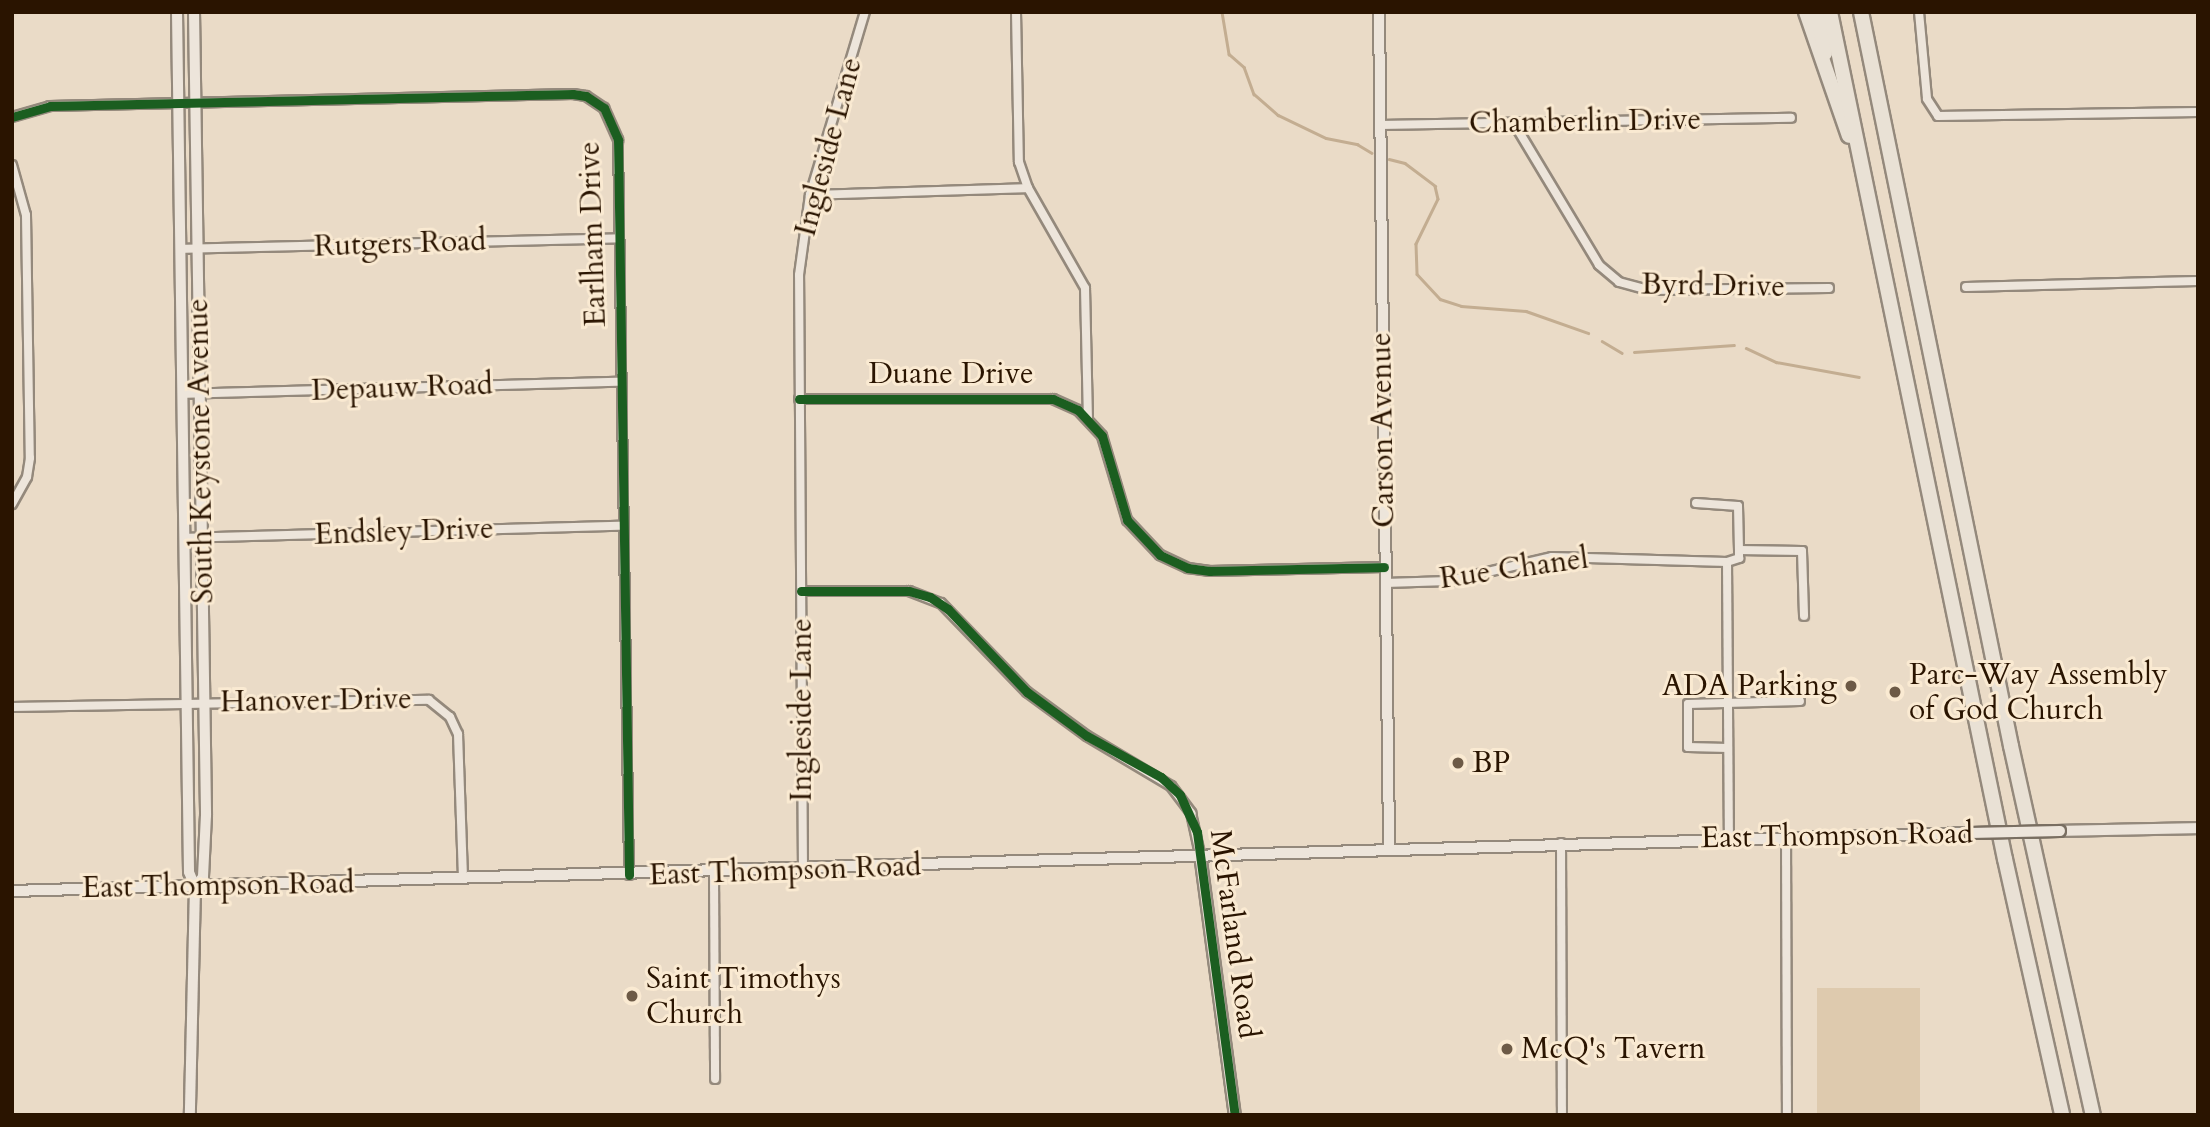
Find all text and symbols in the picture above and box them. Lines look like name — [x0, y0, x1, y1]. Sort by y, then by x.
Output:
street label: Ingleside Lane — [788, 54, 870, 240]
street label: Chamberlin Drive — [1469, 102, 1701, 142]
street label: Earlham Drive — [572, 141, 614, 327]
street label: Rutgers Road — [313, 223, 487, 265]
street label: Byrd Drive — [1641, 267, 1785, 305]
street label: South Keystone Avenue — [180, 298, 222, 604]
street label: Carson Avenue — [1363, 332, 1403, 528]
street label: Duane Drive — [868, 356, 1034, 392]
street label: Depauw Road — [311, 367, 493, 409]
street label: Endsley Drive — [314, 511, 494, 553]
street label: Rue Chanel — [1437, 541, 1591, 597]
street label: Ingleside Lane — [784, 618, 820, 802]
place label: Parc-Way Assembly of God Church — [1909, 657, 2168, 728]
place label: ADA Parking — [1662, 668, 1837, 704]
marker: ADA Parking — [1843, 678, 1859, 694]
street label: Hanover Drive — [220, 681, 412, 721]
marker: Parc-Way Assembly of God Church — [1887, 684, 1903, 700]
place label: BP — [1472, 745, 1510, 781]
marker: BP — [1450, 755, 1466, 771]
street label: East Thompson Road — [1701, 816, 1973, 856]
street label: McFarland Road — [1202, 827, 1266, 1041]
street label: East Thompson Road — [648, 848, 922, 894]
street label: East Thompson Road — [82, 866, 354, 906]
place label: Saint Timothys Church — [646, 961, 841, 1032]
marker: Saint Timothys Church — [624, 988, 640, 1004]
place label: McQ's Tavern — [1521, 1031, 1705, 1067]
marker: McQ's Tavern — [1499, 1041, 1515, 1057]

